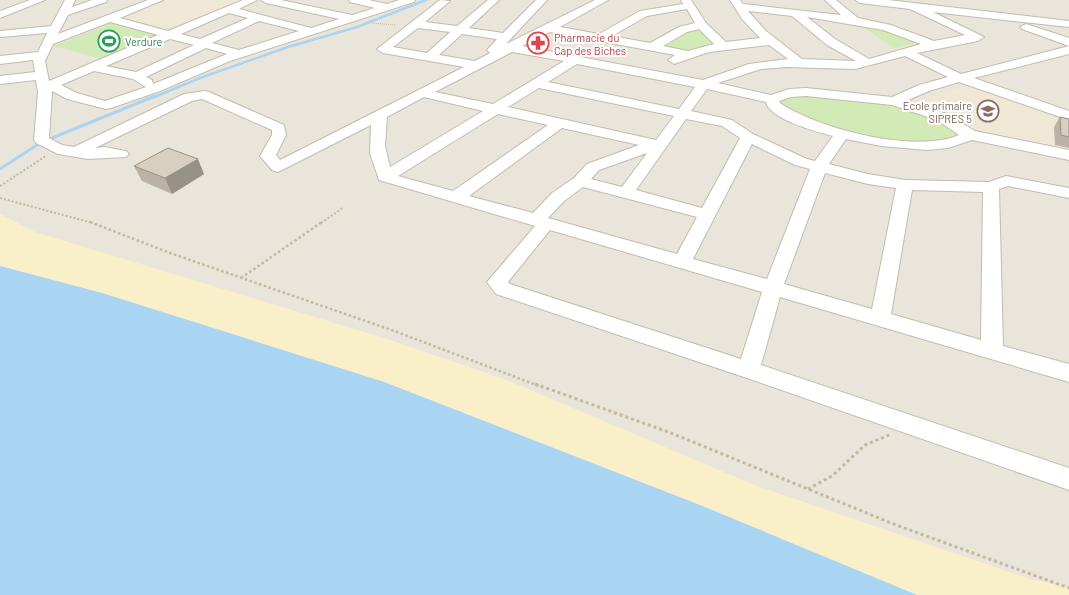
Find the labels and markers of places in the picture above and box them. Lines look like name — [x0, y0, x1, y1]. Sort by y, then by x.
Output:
sports icon: Verdure — [97, 29, 121, 53]
pharmacy icon: Pharmacie du Cap des Biches — [526, 31, 550, 55]
place label: Pharmacie du Cap des Biches — [554, 31, 626, 57]
place label: Verdure — [125, 35, 163, 48]
place label: Ecole primaire SIPRES 5 — [903, 99, 972, 125]
school or university icon: Ecole primaire SIPRES 5 — [976, 99, 1000, 123]

